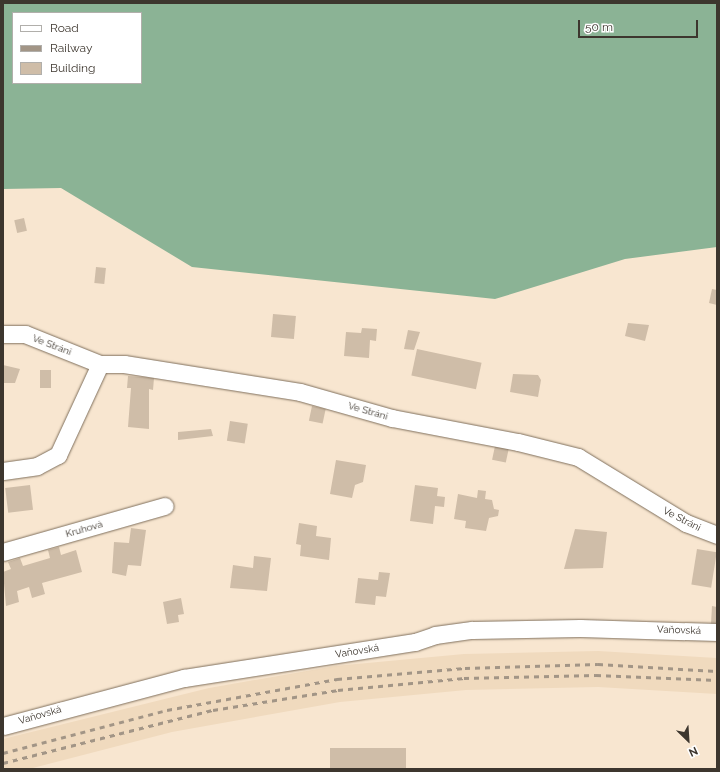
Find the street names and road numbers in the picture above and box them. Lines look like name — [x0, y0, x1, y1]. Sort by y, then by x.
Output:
street label: Ve Stráni — [31, 332, 73, 358]
street label: Ve Stráni — [347, 400, 389, 422]
street label: Ve Stráni — [661, 504, 703, 534]
street label: Kruhová — [64, 518, 104, 540]
street label: Vaňovská — [657, 623, 701, 637]
street label: Vaňovská — [334, 642, 380, 660]
street label: Vaňovská — [17, 703, 63, 727]

